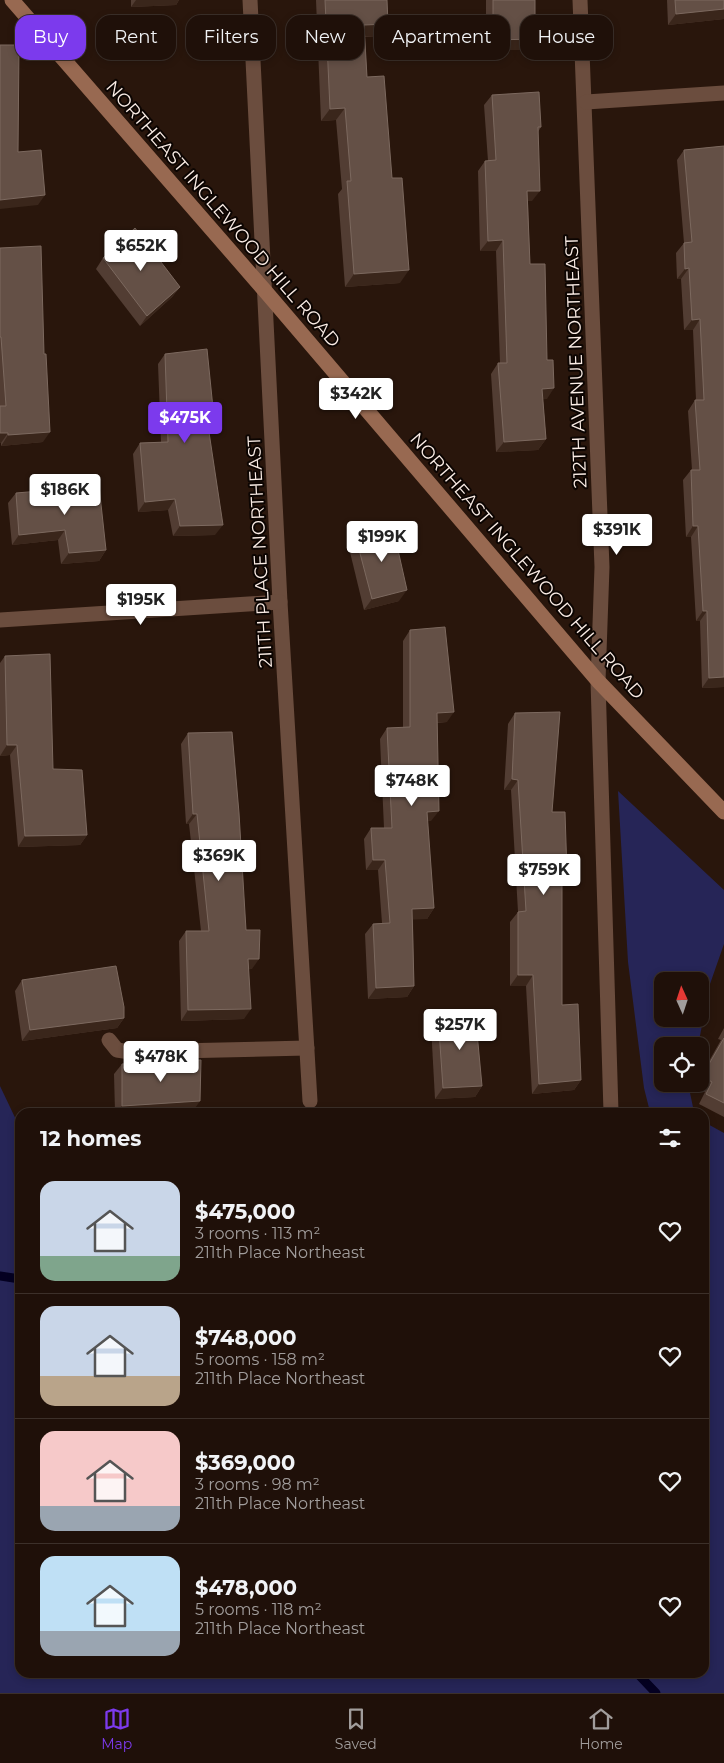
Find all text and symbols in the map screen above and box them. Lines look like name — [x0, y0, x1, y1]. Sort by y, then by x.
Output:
chip: Buy — [15, 15, 86, 60]
chip: Rent — [96, 15, 176, 60]
chip: Filters — [186, 15, 276, 60]
chip: New — [286, 15, 364, 60]
chip: Apartment — [374, 15, 510, 60]
chip: House — [520, 15, 613, 60]
street label: NORTHEAST INGLEWOOD HILL ROAD — [101, 76, 345, 352]
pin: $652K — [106, 230, 176, 272]
street label: 212TH AVENUE NORTHEAST — [561, 235, 591, 489]
text: $652K — [115, 236, 167, 255]
pin: $342K — [321, 378, 391, 420]
text: $342K — [330, 384, 382, 403]
pin: $475K — [150, 402, 220, 444]
text: $475K — [159, 408, 211, 427]
street label: NORTHEAST INGLEWOOD HILL ROAD — [405, 428, 649, 704]
street label: 211TH PLACE NORTHEAST — [243, 435, 277, 669]
pin: $186K — [30, 474, 100, 516]
text: $186K — [41, 480, 89, 499]
pin: $391K — [582, 514, 652, 556]
pin: $199K — [347, 520, 417, 563]
text: $391K — [593, 520, 641, 539]
text: $199K — [358, 527, 406, 546]
pin: $195K — [106, 584, 176, 626]
text: $195K — [117, 590, 165, 609]
pin: $748K — [377, 764, 447, 807]
text: $748K — [386, 771, 438, 790]
pin: $369K — [184, 840, 254, 882]
text: $369K — [193, 846, 245, 865]
pin: $759K — [509, 854, 579, 896]
text: $759K — [518, 860, 570, 879]
north arrow — [654, 972, 709, 1028]
map controls — [654, 972, 709, 1092]
pin: $257K — [425, 1008, 495, 1051]
text: $257K — [435, 1015, 485, 1034]
button: locate — [654, 1037, 709, 1092]
pin: $478K — [126, 1040, 196, 1083]
text: $478K — [135, 1047, 187, 1066]
icon: filters — [656, 1124, 684, 1152]
text: 12 homes — [40, 1126, 141, 1151]
text: $475,000 — [195, 1199, 295, 1224]
icon: home — [80, 1201, 140, 1261]
icon: heart — [656, 1217, 684, 1245]
text: 3 rooms · 113 m² — [195, 1224, 320, 1243]
text: 211th Place Northeast — [195, 1243, 365, 1262]
text: $748,000 — [195, 1325, 297, 1350]
icon: home — [80, 1326, 140, 1386]
icon: heart — [656, 1342, 684, 1370]
text: 5 rooms · 158 m² — [195, 1350, 325, 1369]
text: 211th Place Northeast — [195, 1369, 365, 1388]
text: $369,000 — [195, 1450, 295, 1475]
icon: home — [80, 1451, 140, 1511]
icon: heart — [656, 1467, 684, 1495]
text: 3 rooms · 98 m² — [195, 1475, 320, 1494]
text: 211th Place Northeast — [195, 1494, 365, 1513]
text: $478,000 — [195, 1575, 297, 1600]
icon: home — [80, 1576, 140, 1636]
icon: heart — [656, 1592, 684, 1620]
text: 5 rooms · 118 m² — [195, 1600, 322, 1619]
text: 211th Place Northeast — [195, 1619, 365, 1638]
tab: Map — [101, 1705, 132, 1753]
tab: Saved — [335, 1705, 377, 1753]
tab: Home — [579, 1705, 623, 1753]

